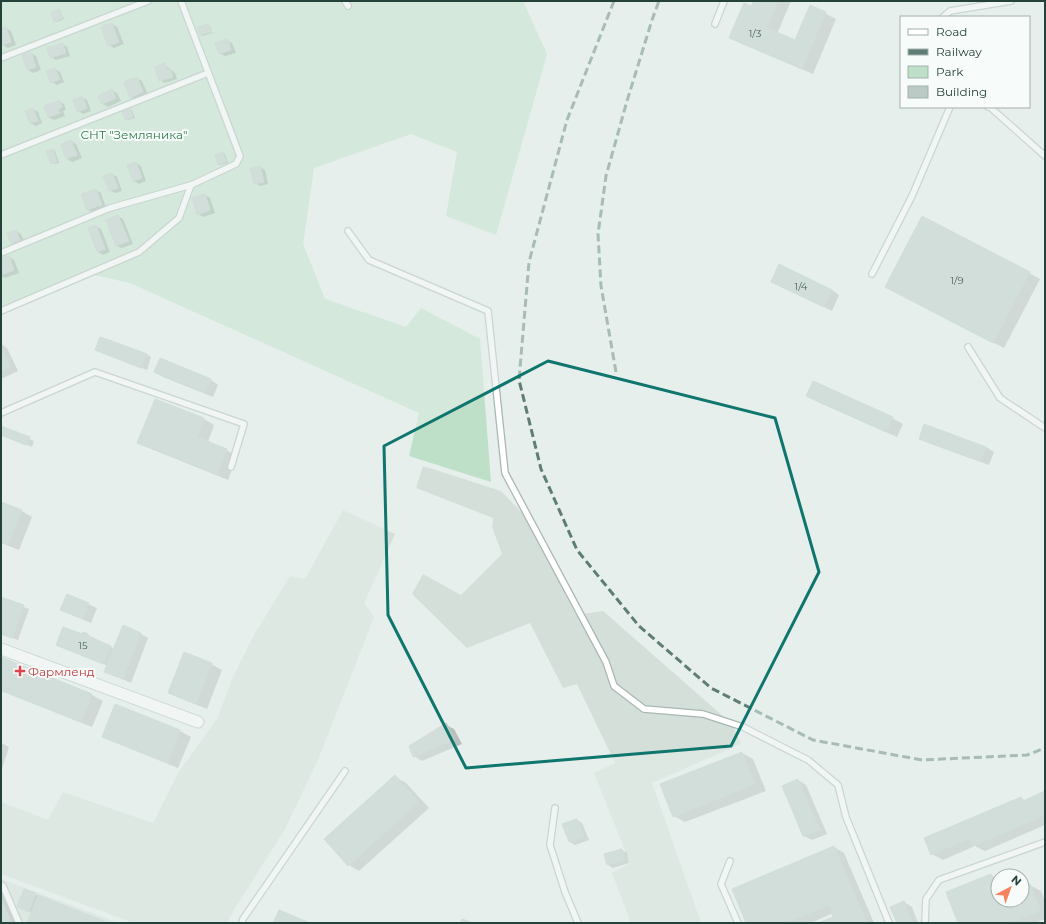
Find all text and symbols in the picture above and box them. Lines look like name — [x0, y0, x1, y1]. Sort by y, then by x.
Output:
legend — [900, 16, 1030, 108]
text: Road — [936, 24, 967, 39]
house number: 1/3 — [749, 27, 762, 40]
text: Railway — [936, 44, 982, 59]
text: Park — [936, 64, 964, 79]
text: Building — [936, 84, 987, 99]
park label: СНТ "Земляника" — [80, 127, 188, 142]
house number: 1/9 — [950, 274, 964, 287]
house number: 1/4 — [795, 280, 808, 293]
house number: 15 — [78, 639, 88, 652]
place label: Фармленд — [28, 664, 95, 679]
marker: Фармленд — [15, 666, 25, 676]
north arrow — [990, 868, 1030, 908]
text: N — [1009, 872, 1025, 889]

